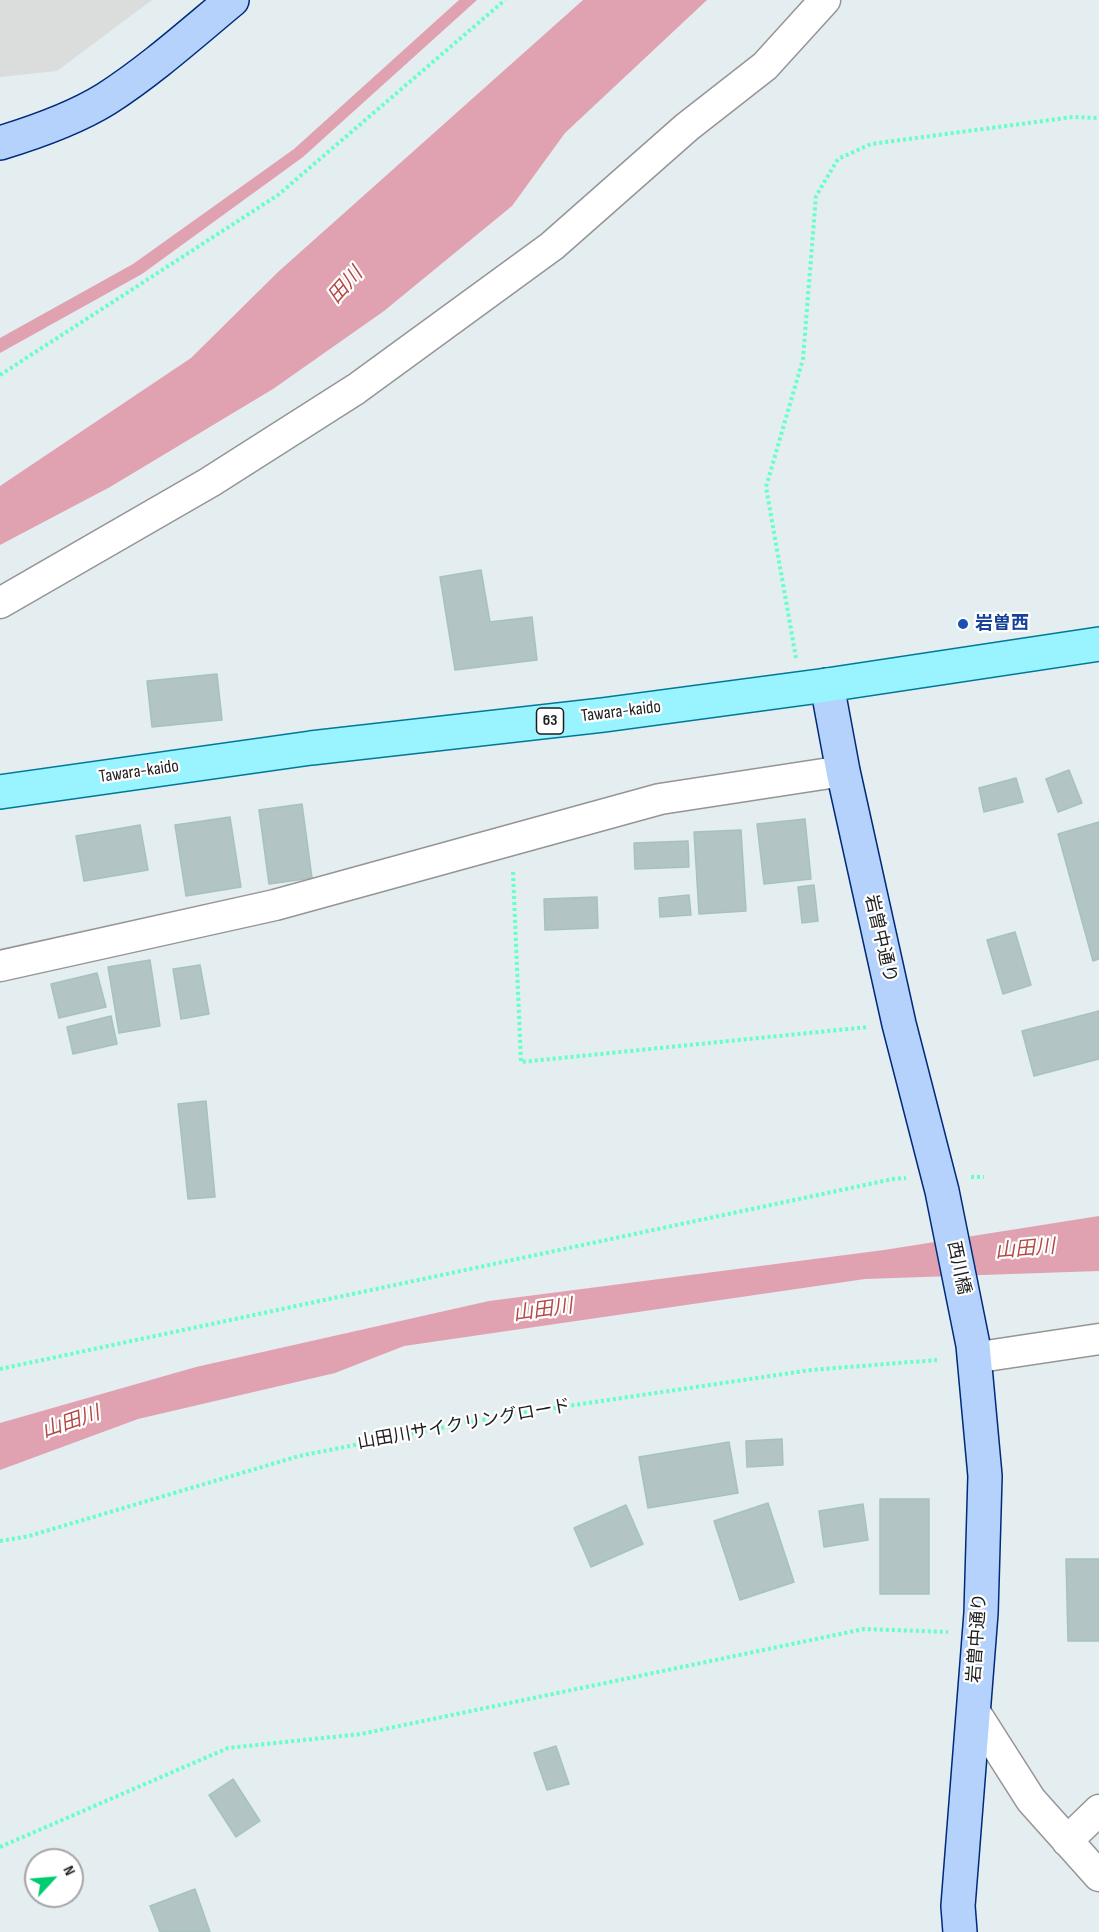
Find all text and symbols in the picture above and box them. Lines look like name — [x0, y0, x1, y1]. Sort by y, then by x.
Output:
water label: 田川 — [324, 263, 368, 309]
place label: 岩曽西 — [975, 613, 1029, 635]
marker: 岩曽西 — [956, 617, 970, 631]
street label: Tawara-kaido — [580, 696, 662, 728]
road number: 63 — [536, 708, 564, 734]
street label: Tawara-kaido — [98, 756, 180, 788]
street label: 岩曽中通り — [859, 893, 901, 985]
water label: 山田川 — [994, 1235, 1056, 1265]
street label: 西川橋 — [942, 1239, 974, 1297]
water label: 山田川 — [512, 1295, 574, 1327]
street label: 山田川サイクリングロード — [356, 1396, 572, 1454]
water label: 山田川 — [39, 1402, 103, 1444]
street label: 岩曽中通り — [964, 1592, 992, 1684]
north arrow — [24, 1848, 84, 1908]
text: N — [58, 1863, 79, 1879]

